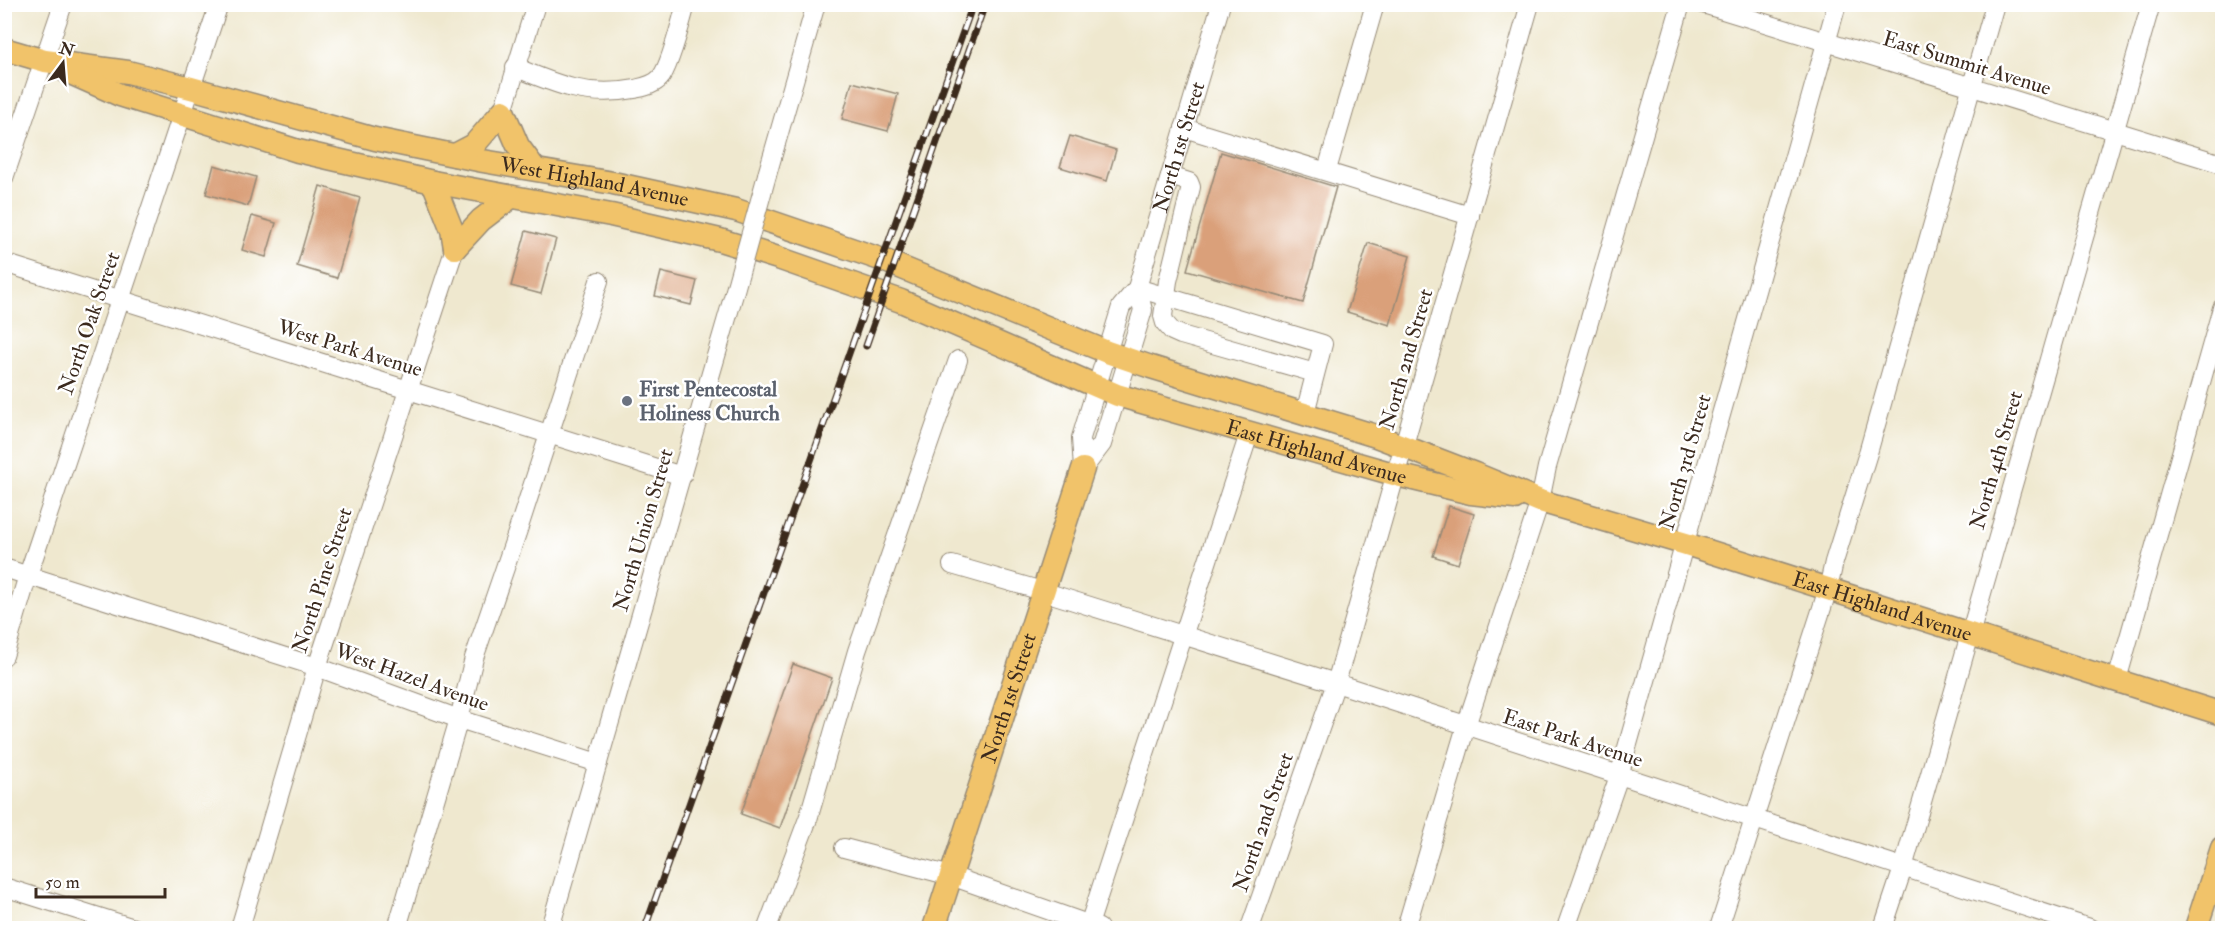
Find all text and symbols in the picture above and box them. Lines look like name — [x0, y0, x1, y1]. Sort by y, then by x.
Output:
street label: East Summit Avenue — [1879, 25, 2055, 102]
north arrow — [33, 33, 93, 93]
text: N — [56, 38, 77, 61]
street label: North 1st Street — [1147, 78, 1211, 216]
street label: West Highland Avenue — [497, 151, 691, 213]
street label: North Oak Street — [52, 248, 127, 398]
street label: North 2nd Street — [1373, 285, 1440, 433]
street label: West Park Avenue — [273, 313, 426, 383]
place label: First Pentecostal Holiness Church — [639, 376, 780, 427]
street label: North 4th Street — [1964, 388, 2029, 532]
street label: North 3rd Street — [1653, 391, 1718, 533]
marker: First Pentecostal Holiness Church — [620, 394, 634, 408]
street label: East Highland Avenue — [1223, 414, 1410, 491]
street label: North Union Street — [607, 446, 680, 615]
street label: North Pine Street — [286, 504, 359, 656]
street label: East Highland Avenue — [1789, 566, 1975, 648]
street label: North 1st Street — [975, 629, 1043, 766]
street label: West Hazel Avenue — [330, 637, 493, 718]
street label: East Park Avenue — [1499, 703, 1646, 774]
street label: North 2nd Street — [1227, 749, 1300, 895]
scale bar — [36, 861, 165, 899]
text: 50 m — [45, 871, 80, 894]

